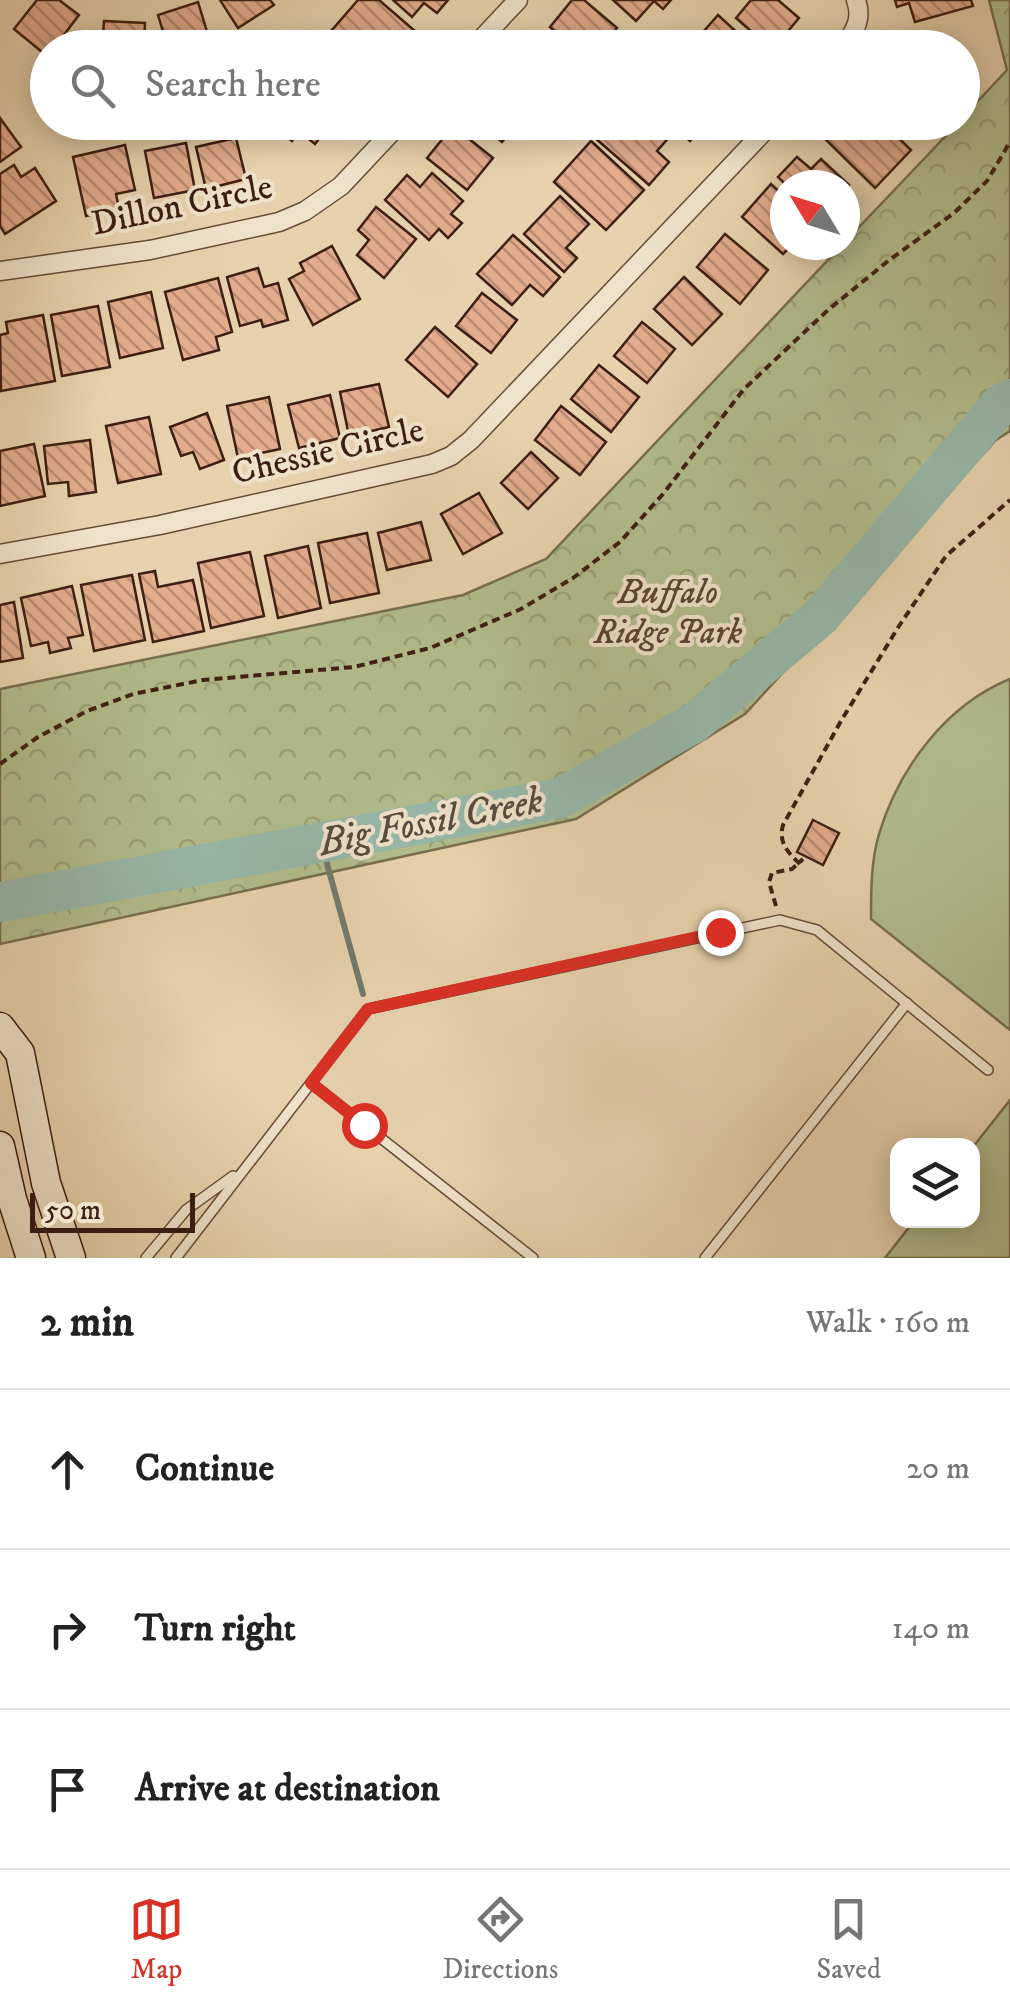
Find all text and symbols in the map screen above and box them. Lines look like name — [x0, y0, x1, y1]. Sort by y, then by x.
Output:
search box — [30, 30, 980, 140]
icon: search — [65, 58, 120, 113]
text: Search here — [145, 61, 321, 109]
street label: Dillon Circle — [88, 165, 276, 247]
north arrow — [770, 170, 860, 260]
street label: Chessie Circle — [228, 409, 428, 495]
park label: Buffalo Ridge Park — [593, 571, 743, 655]
water label: Big Fossil Creek — [313, 777, 547, 868]
route end — [698, 910, 744, 956]
route start — [342, 1103, 388, 1149]
map controls — [890, 1138, 980, 1228]
button: layers — [890, 1138, 980, 1228]
scale bar — [30, 1188, 195, 1232]
text: 50 m — [45, 1193, 101, 1228]
text: 2 min — [40, 1297, 134, 1349]
text: Walk · 160 m — [806, 1303, 970, 1343]
icon: ahead — [40, 1442, 95, 1497]
text: Continue — [135, 1445, 274, 1493]
text: 20 m — [906, 1449, 970, 1489]
icon: right — [40, 1602, 95, 1657]
text: Turn right — [135, 1605, 296, 1653]
text: 140 m — [892, 1609, 970, 1649]
icon: arrive — [40, 1762, 95, 1817]
text: Arrive at destination — [135, 1765, 440, 1813]
tab: Map — [129, 1892, 184, 1987]
tab: Directions — [442, 1892, 558, 1987]
tab: Saved — [817, 1892, 881, 1987]

